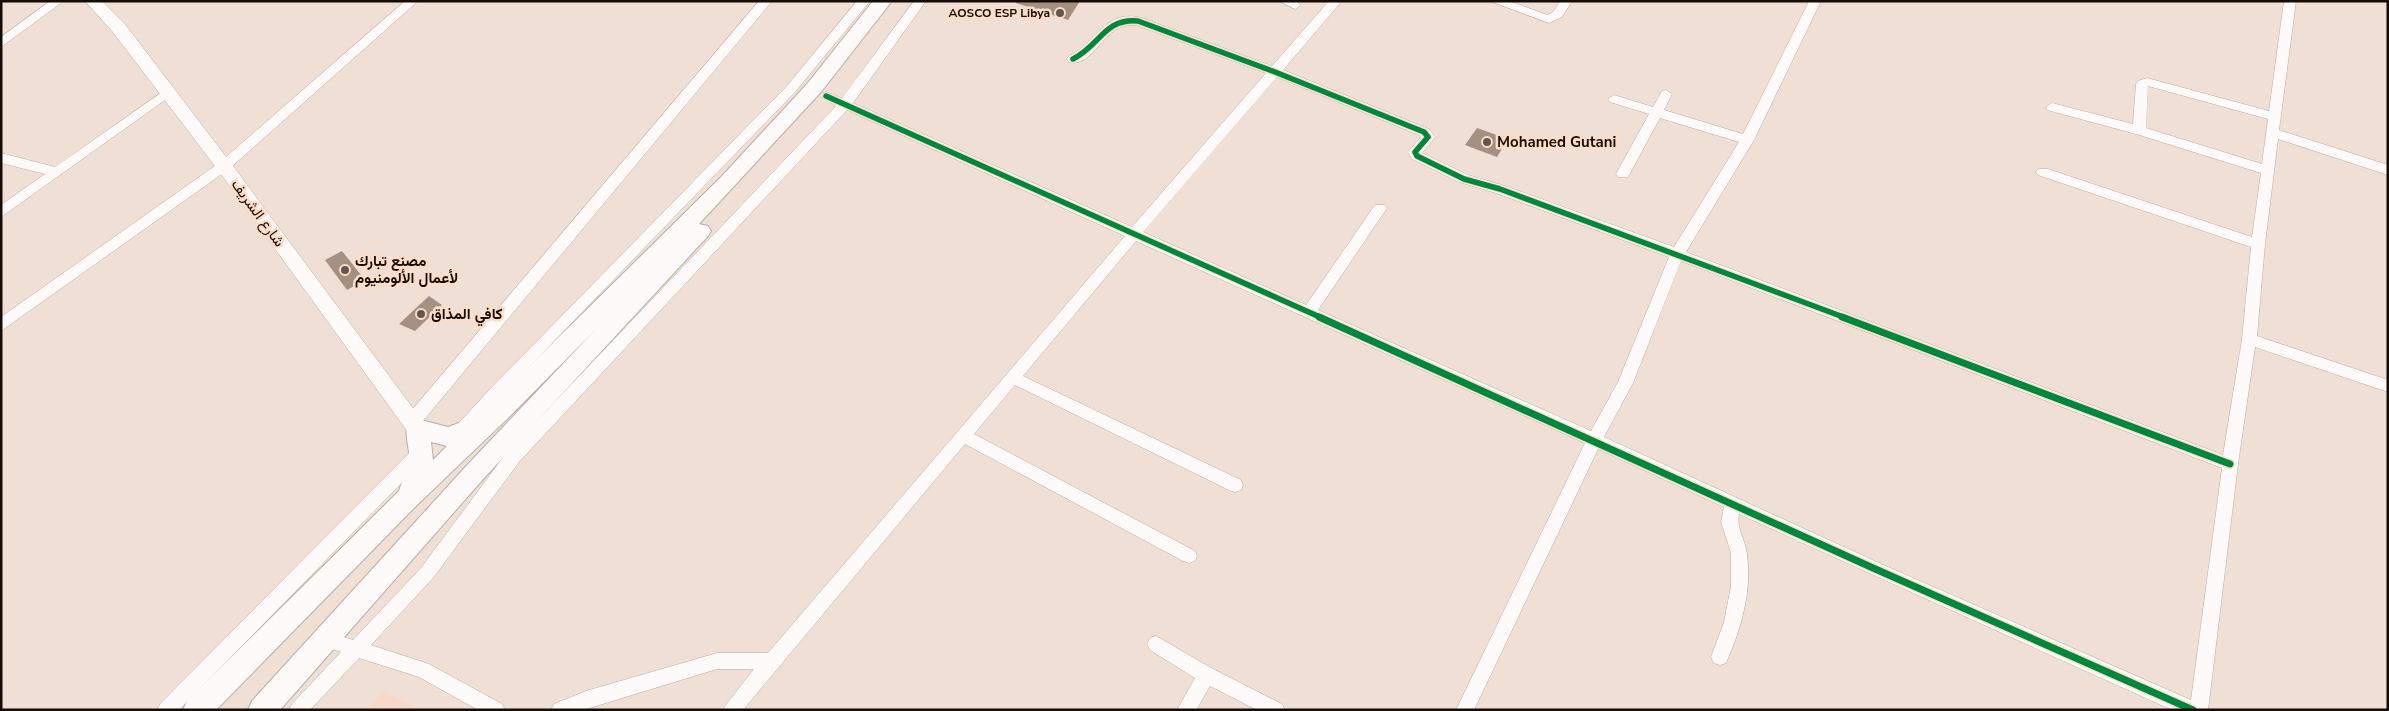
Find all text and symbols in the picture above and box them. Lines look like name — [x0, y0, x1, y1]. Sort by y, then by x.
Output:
place label: AOSCO ESP Libya — [948, 5, 1050, 21]
marker: AOSCO ESP Libya — [1054, 7, 1066, 19]
place label: Mohamed Gutani — [1497, 132, 1616, 152]
marker: Mohamed Gutani — [1481, 136, 1493, 148]
street label: شارع الشريف — [226, 175, 289, 252]
place label: مصنع تبارك لأعمال الألومنيوم — [355, 251, 458, 288]
marker: مصنع تبارك لأعمال الألومنيوم — [339, 264, 351, 276]
place label: كافي المذاق — [431, 304, 503, 327]
marker: كافي المذاق — [415, 308, 427, 320]

